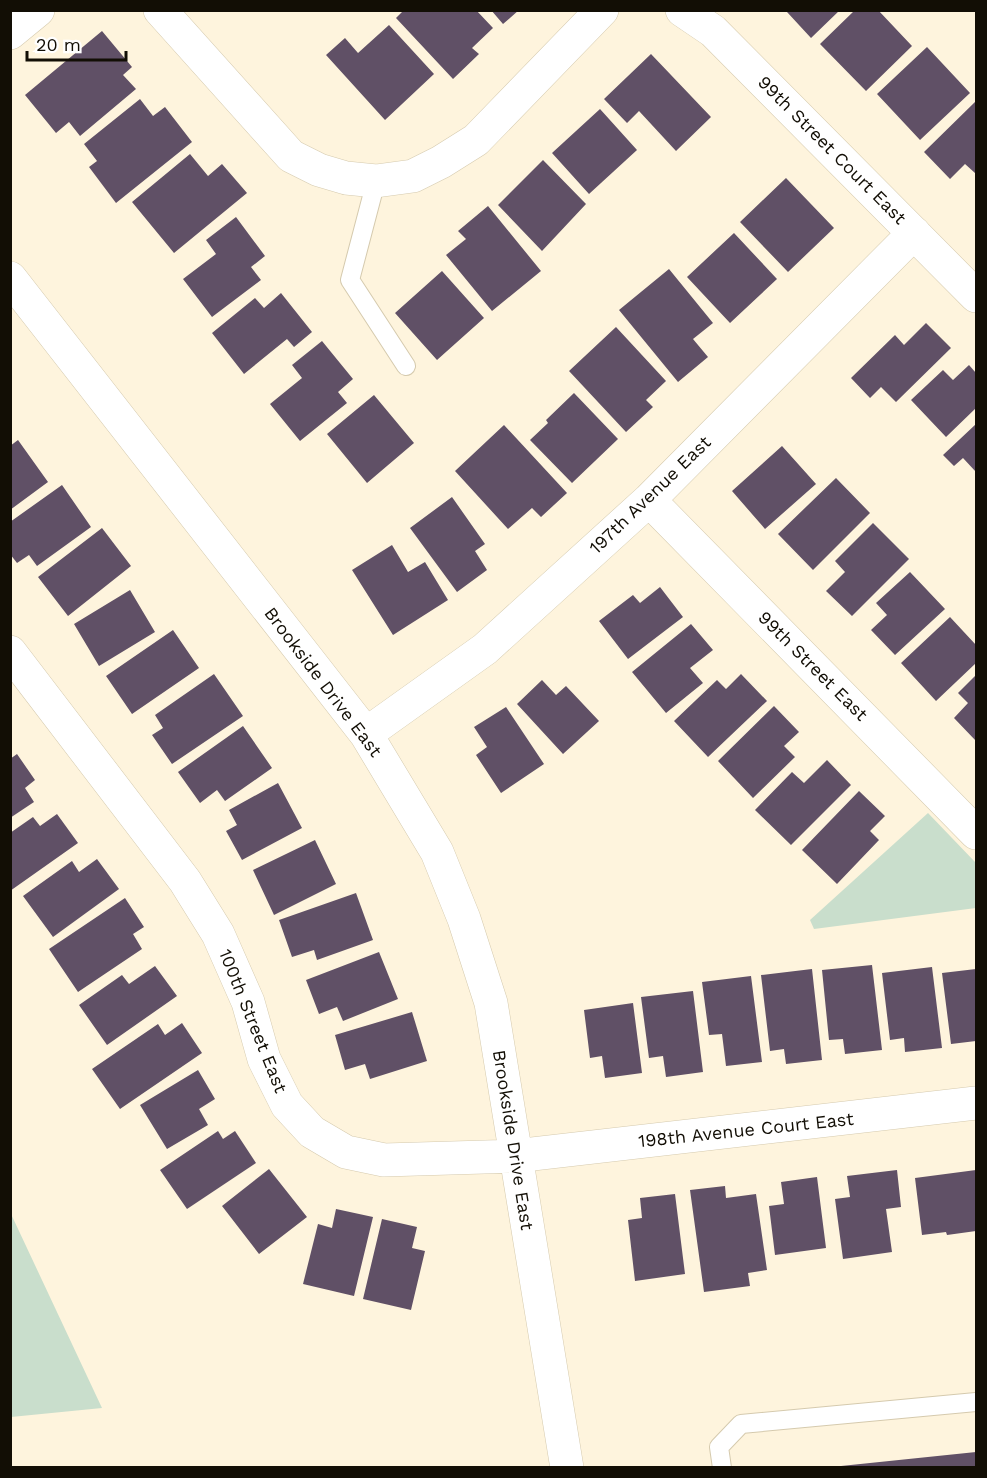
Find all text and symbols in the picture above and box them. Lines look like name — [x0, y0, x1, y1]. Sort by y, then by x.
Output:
scale bar — [27, 24, 126, 62]
text: 20 m — [36, 34, 81, 55]
street label: 99th Street Court East — [754, 71, 911, 228]
street label: 197th Avenue East — [585, 431, 715, 558]
street label: Brookside Drive East — [260, 603, 387, 761]
street label: 99th Street East — [754, 607, 873, 725]
street label: 100th Street East — [215, 946, 292, 1096]
street label: Brookside Drive East — [489, 1048, 538, 1232]
street label: 198th Avenue Court East — [637, 1108, 855, 1151]

